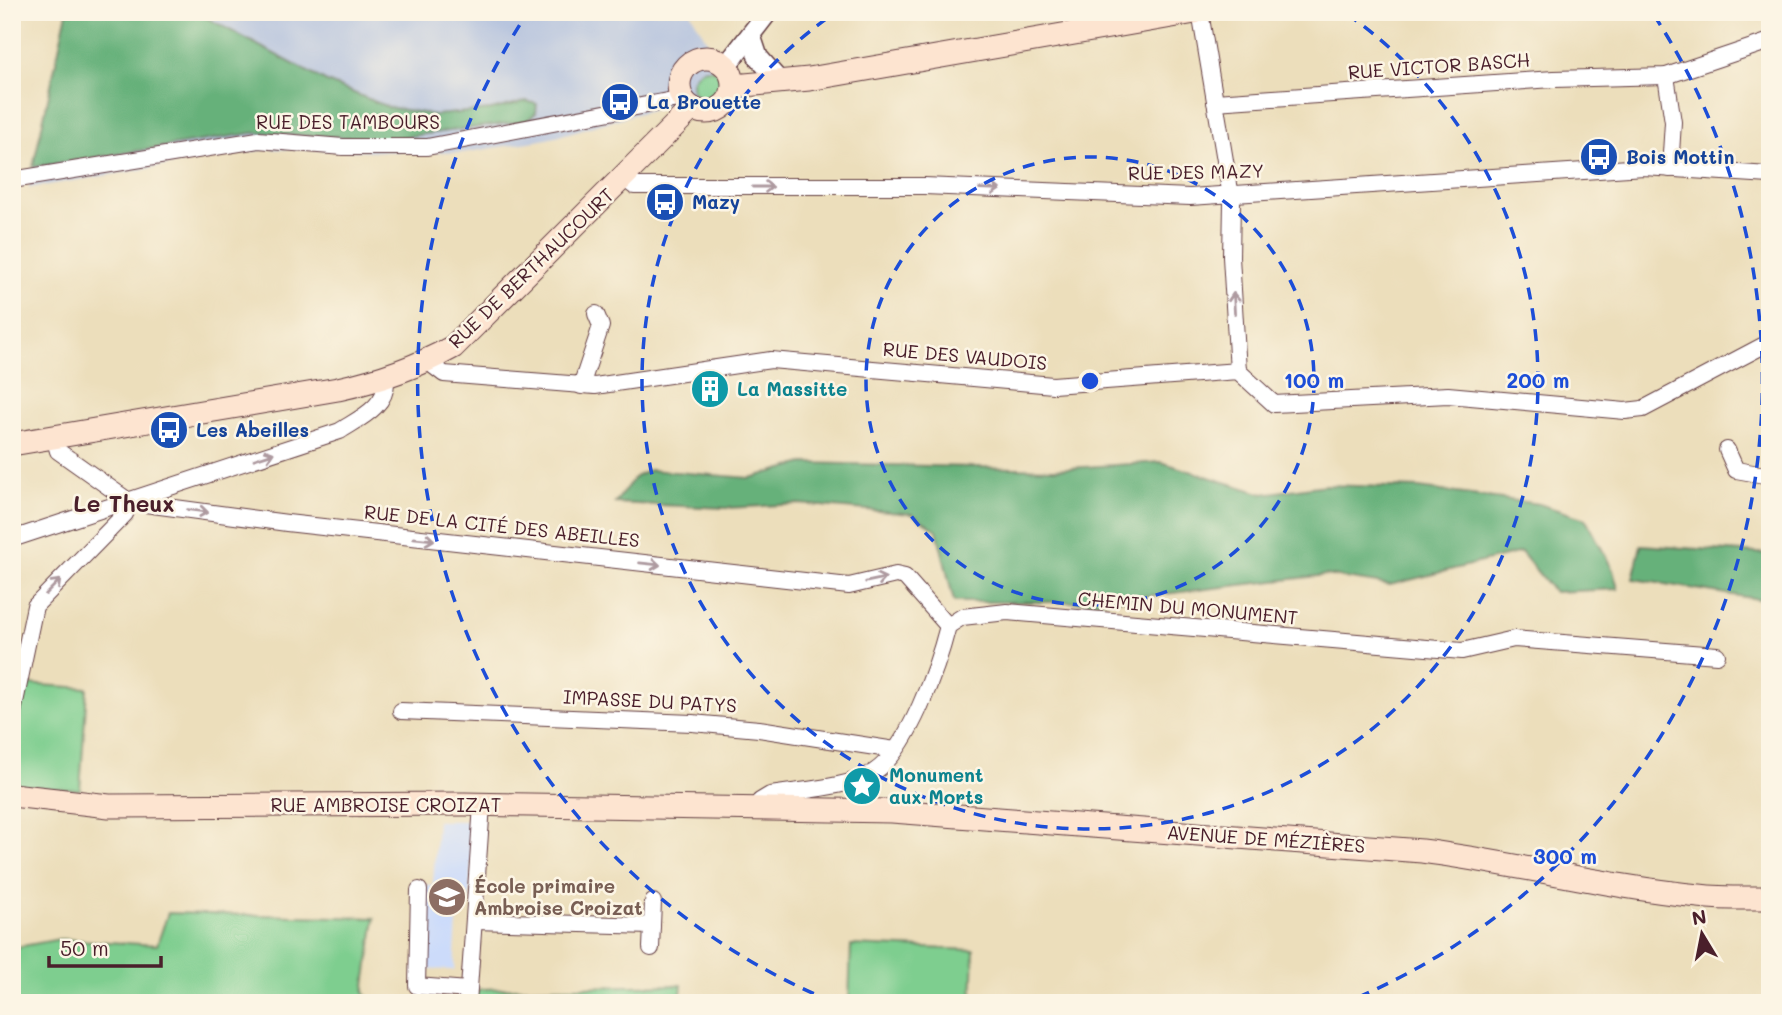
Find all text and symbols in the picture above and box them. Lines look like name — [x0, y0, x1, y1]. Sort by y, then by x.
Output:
street label: RUE VICTOR BASCH — [1347, 47, 1531, 84]
bus stop icon: La Brouette — [599, 81, 641, 123]
place label: La Brouette — [647, 89, 761, 114]
street label: RUE DES TAMBOURS — [256, 109, 440, 134]
bus stop icon: Bois Mottin — [1578, 136, 1620, 178]
place label: Bois Mottin — [1626, 144, 1734, 169]
street label: RUE DES MAZY — [1128, 158, 1264, 185]
one-way arrow — [751, 180, 774, 194]
bus stop icon: Mazy — [644, 181, 686, 223]
street label: RUE DE BERTHAUCOURT — [443, 182, 619, 353]
one-way arrow — [979, 182, 1002, 195]
place label: Mazy — [692, 189, 740, 214]
one-way arrow — [1227, 292, 1240, 315]
street label: RUE DES VAUDOIS — [882, 336, 1048, 375]
text: 100 m — [1284, 366, 1344, 393]
text: 200 m — [1507, 366, 1569, 393]
building icon: La Massitte — [689, 368, 731, 410]
centre of rings — [1078, 369, 1102, 393]
place label: La Massitte — [737, 376, 847, 401]
bus stop icon: Les Abeilles — [148, 409, 190, 451]
place label: Les Abeilles — [196, 417, 309, 442]
one-way arrow — [253, 449, 275, 462]
district label: Le Theux — [73, 488, 175, 518]
street label: RUE DE LA CITÉ DES ABEILLES — [363, 499, 641, 552]
one-way arrow — [186, 505, 209, 518]
one-way arrow — [412, 532, 435, 545]
one-way arrow — [638, 557, 661, 570]
one-way arrow — [864, 573, 887, 586]
one-way arrow — [44, 579, 61, 596]
street label: CHEMIN DU MONUMENT — [1077, 585, 1299, 630]
street label: IMPASSE DU PATYS — [563, 683, 737, 718]
place label: Monument aux Morts — [889, 762, 983, 809]
place icon: Monument aux Morts — [841, 765, 883, 807]
street label: RUE AMBROISE CROIZAT — [271, 792, 501, 817]
street label: AVENUE DE MÉZIÈRES — [1166, 819, 1366, 858]
text: 300 m — [1533, 842, 1597, 869]
place label: École primaire Ambroise Croizat — [474, 873, 643, 920]
school or university icon: École primaire Ambroise Croizat — [426, 876, 468, 918]
north arrow — [1666, 900, 1736, 970]
text: N — [1690, 903, 1708, 930]
scale bar — [49, 924, 161, 968]
text: 50 m — [60, 934, 109, 961]

